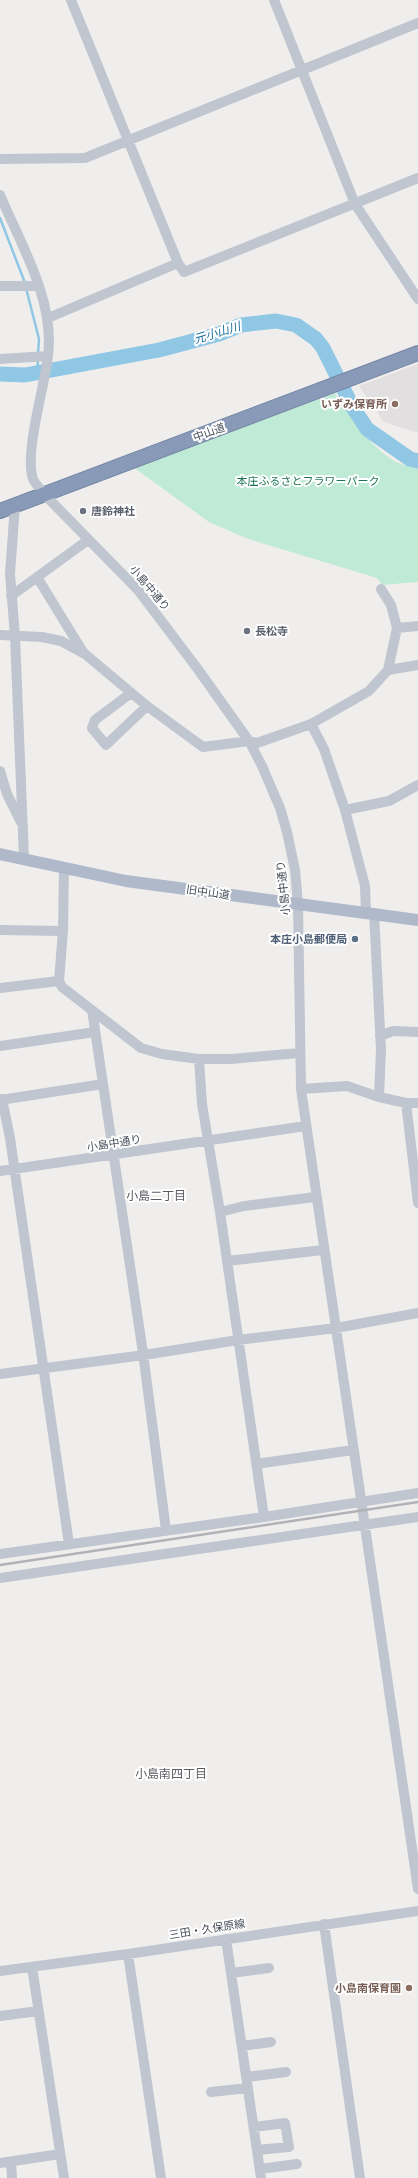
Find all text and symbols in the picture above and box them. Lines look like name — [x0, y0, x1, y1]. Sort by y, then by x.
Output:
water label: 元小山川 — [192, 319, 244, 347]
place label: いずみ保育所 — [321, 398, 387, 411]
marker: いずみ保育所 — [390, 399, 400, 409]
street label: 中山道 — [191, 421, 227, 444]
park label: 本庄ふるさとフラワーパーク — [237, 475, 379, 488]
place label: 唐鈴神社 — [91, 505, 135, 518]
marker: 唐鈴神社 — [78, 506, 88, 516]
street label: 小島中通り — [127, 563, 172, 614]
place label: 長松寺 — [255, 625, 288, 638]
marker: 長松寺 — [242, 626, 252, 636]
street label: 小島中通り — [274, 860, 293, 916]
street label: 旧中山道 — [185, 883, 231, 902]
place label: 本庄小島郵便局 — [270, 933, 347, 946]
marker: 本庄小島郵便局 — [350, 934, 360, 944]
street label: 小島中通り — [86, 1133, 142, 1154]
district label: 小島二丁目 — [126, 1189, 186, 1203]
district label: 小島南四丁目 — [135, 1767, 207, 1781]
street label: 三田・久保原線 — [168, 1917, 246, 1942]
place label: 小島南保育園 — [335, 1982, 401, 1995]
marker: 小島南保育園 — [404, 1983, 414, 1993]

